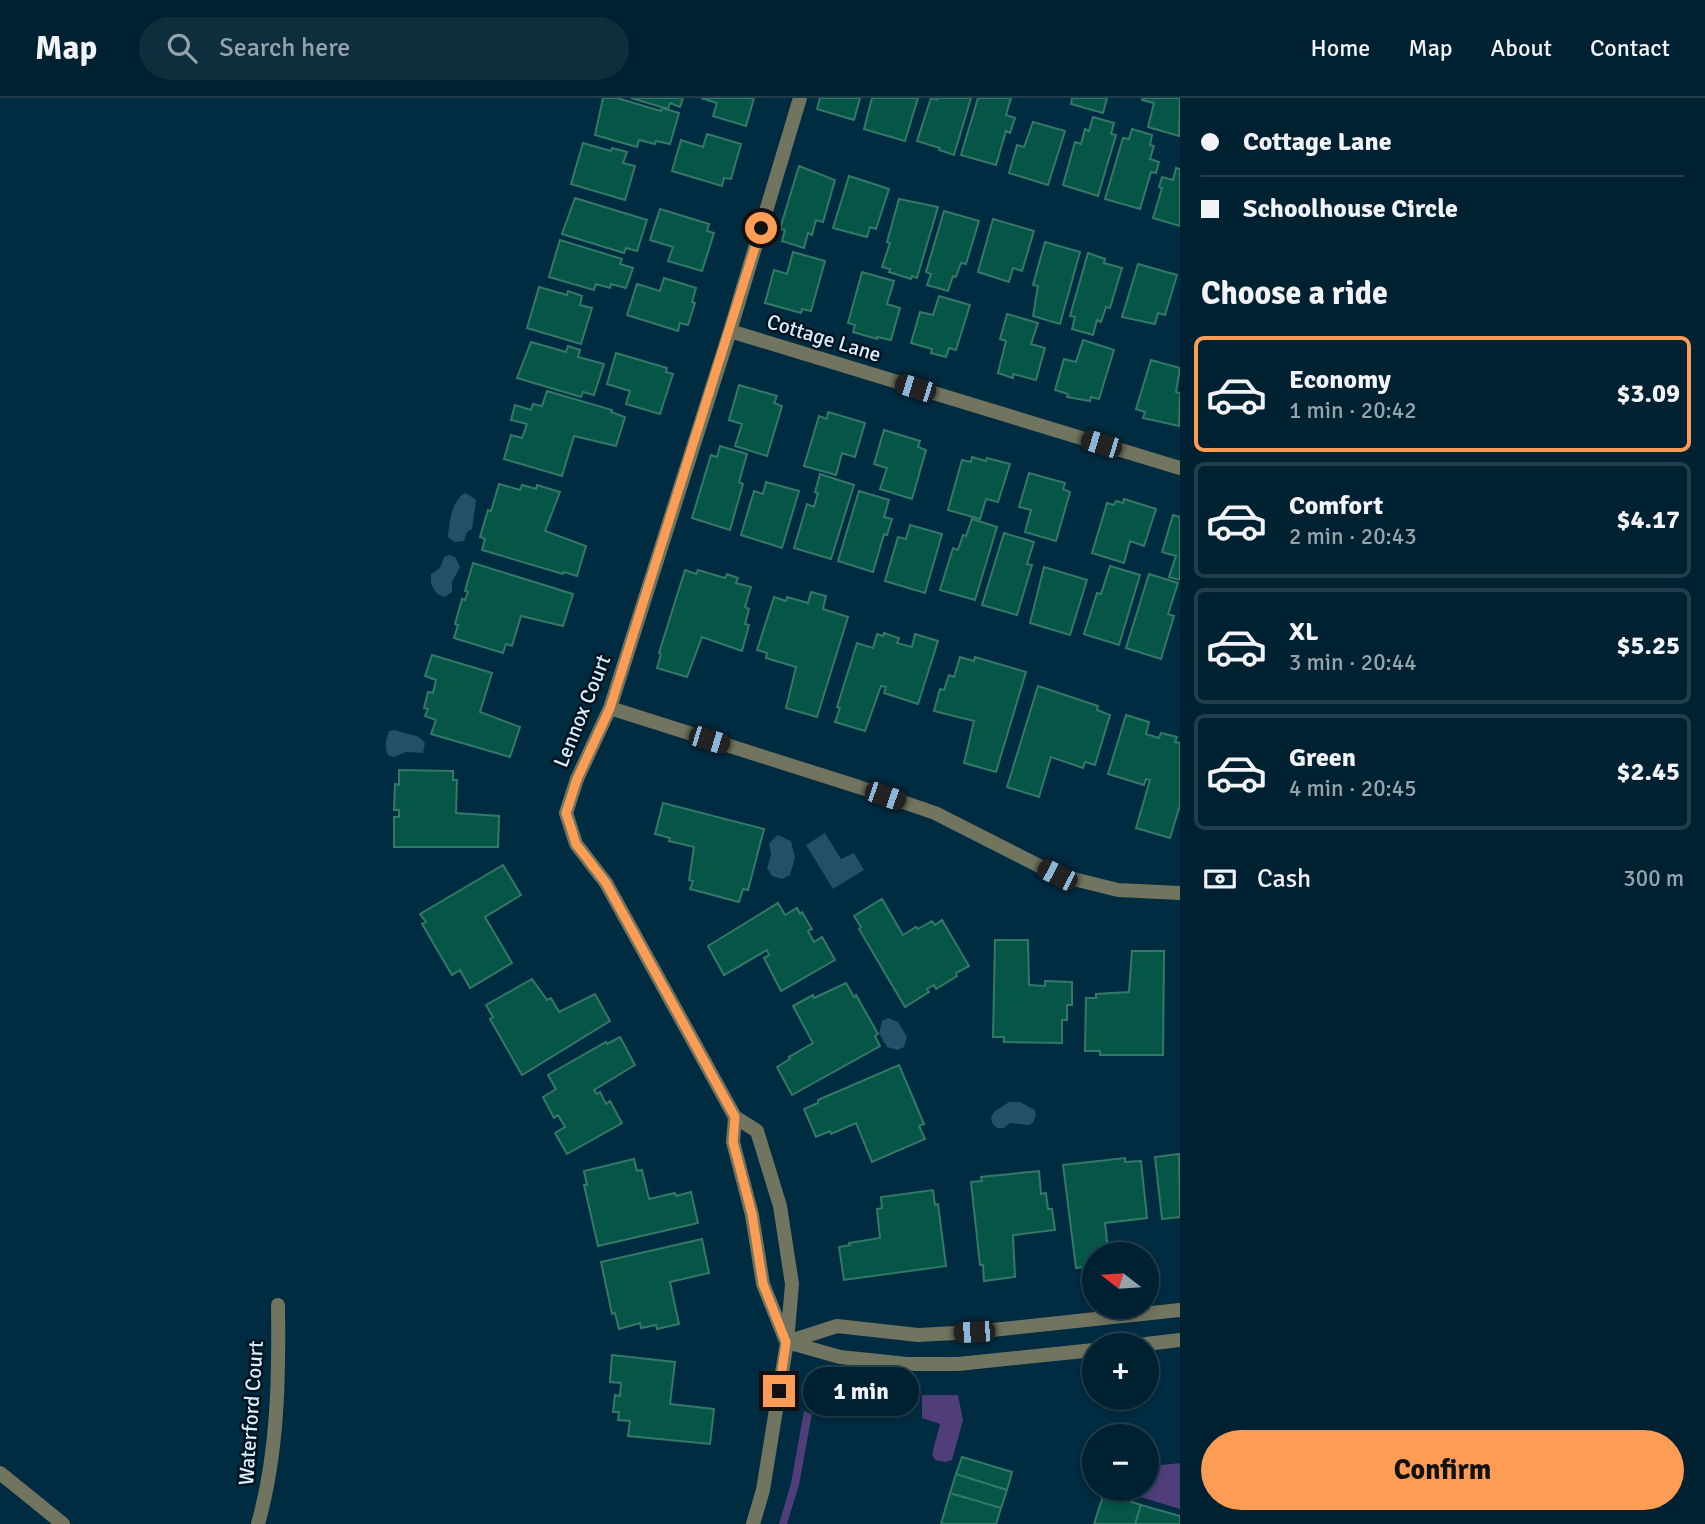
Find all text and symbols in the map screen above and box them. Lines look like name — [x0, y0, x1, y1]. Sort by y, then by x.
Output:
search box — [139, 17, 629, 80]
text: Map — [35, 28, 97, 69]
icon: search — [163, 29, 201, 67]
text: Search here — [219, 32, 350, 64]
text: Home — [1310, 33, 1370, 63]
text: Map — [1408, 33, 1453, 63]
text: About — [1491, 33, 1552, 63]
text: Contact — [1590, 33, 1670, 63]
text: Cottage Lane — [1243, 126, 1392, 158]
text: Schoolhouse Circle — [1243, 193, 1458, 225]
route start — [745, 212, 777, 244]
text: Choose a ride — [1201, 274, 1388, 313]
street label: Cottage Lane — [764, 308, 884, 368]
icon: car — [1205, 363, 1268, 426]
text: Economy — [1289, 364, 1391, 396]
car — [892, 372, 939, 404]
text: $3.09 — [1616, 378, 1680, 410]
text: 1 min · 20:42 — [1289, 396, 1417, 425]
car — [1078, 428, 1125, 460]
icon: car — [1205, 489, 1268, 552]
text: Comfort — [1289, 490, 1383, 522]
text: $4.17 — [1616, 504, 1680, 536]
text: 2 min · 20:43 — [1289, 522, 1417, 551]
icon: car — [1205, 615, 1268, 678]
text: XL — [1289, 616, 1319, 648]
text: $5.25 — [1616, 630, 1680, 662]
text: 3 min · 20:44 — [1289, 648, 1417, 677]
street label: Lennox Court — [548, 651, 616, 771]
car — [686, 724, 733, 756]
icon: car — [1205, 741, 1268, 804]
text: Green — [1289, 742, 1356, 774]
text: $2.45 — [1616, 756, 1680, 788]
text: 4 min · 20:45 — [1289, 774, 1417, 803]
car — [862, 779, 909, 813]
car — [1034, 856, 1081, 894]
icon: cash — [1201, 860, 1239, 898]
text: Cash — [1257, 863, 1311, 895]
text: 300 m — [1623, 864, 1684, 893]
north arrow — [1082, 1242, 1158, 1320]
map controls — [1082, 1242, 1159, 1501]
car — [953, 1320, 996, 1344]
button: + — [1082, 1333, 1159, 1410]
street label: Waterford Court — [233, 1340, 269, 1486]
callout: 1 min — [804, 1366, 919, 1416]
route end — [763, 1375, 795, 1407]
text: 1 min — [833, 1377, 889, 1406]
button: − — [1082, 1424, 1159, 1501]
button: Confirm — [1201, 1430, 1684, 1510]

